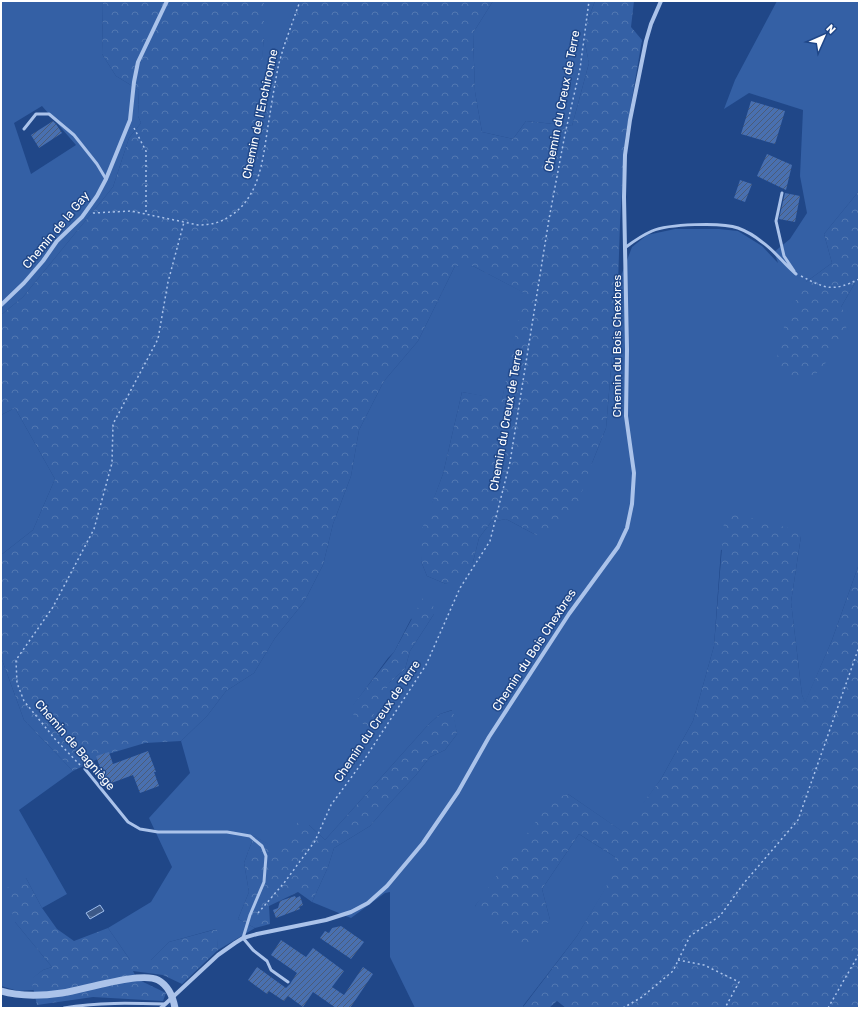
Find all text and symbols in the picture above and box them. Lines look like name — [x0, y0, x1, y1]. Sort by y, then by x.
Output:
north arrow — [804, 16, 844, 56]
text: N — [823, 22, 838, 37]
street label: Chemin du Creux de Terre — [541, 29, 583, 173]
street label: Chemin de l'Enchironne — [239, 48, 281, 180]
street label: Chemin de la Gay — [20, 188, 93, 271]
street label: Chemin du Bois Chexbres — [610, 275, 624, 417]
street label: Chemin du Creux de Terre — [487, 348, 525, 492]
street label: Chemin du Bois Chexbres — [489, 586, 579, 714]
street label: Chemin du Creux de Terre — [331, 657, 423, 784]
street label: Chemin de Bagniège — [32, 697, 118, 793]

